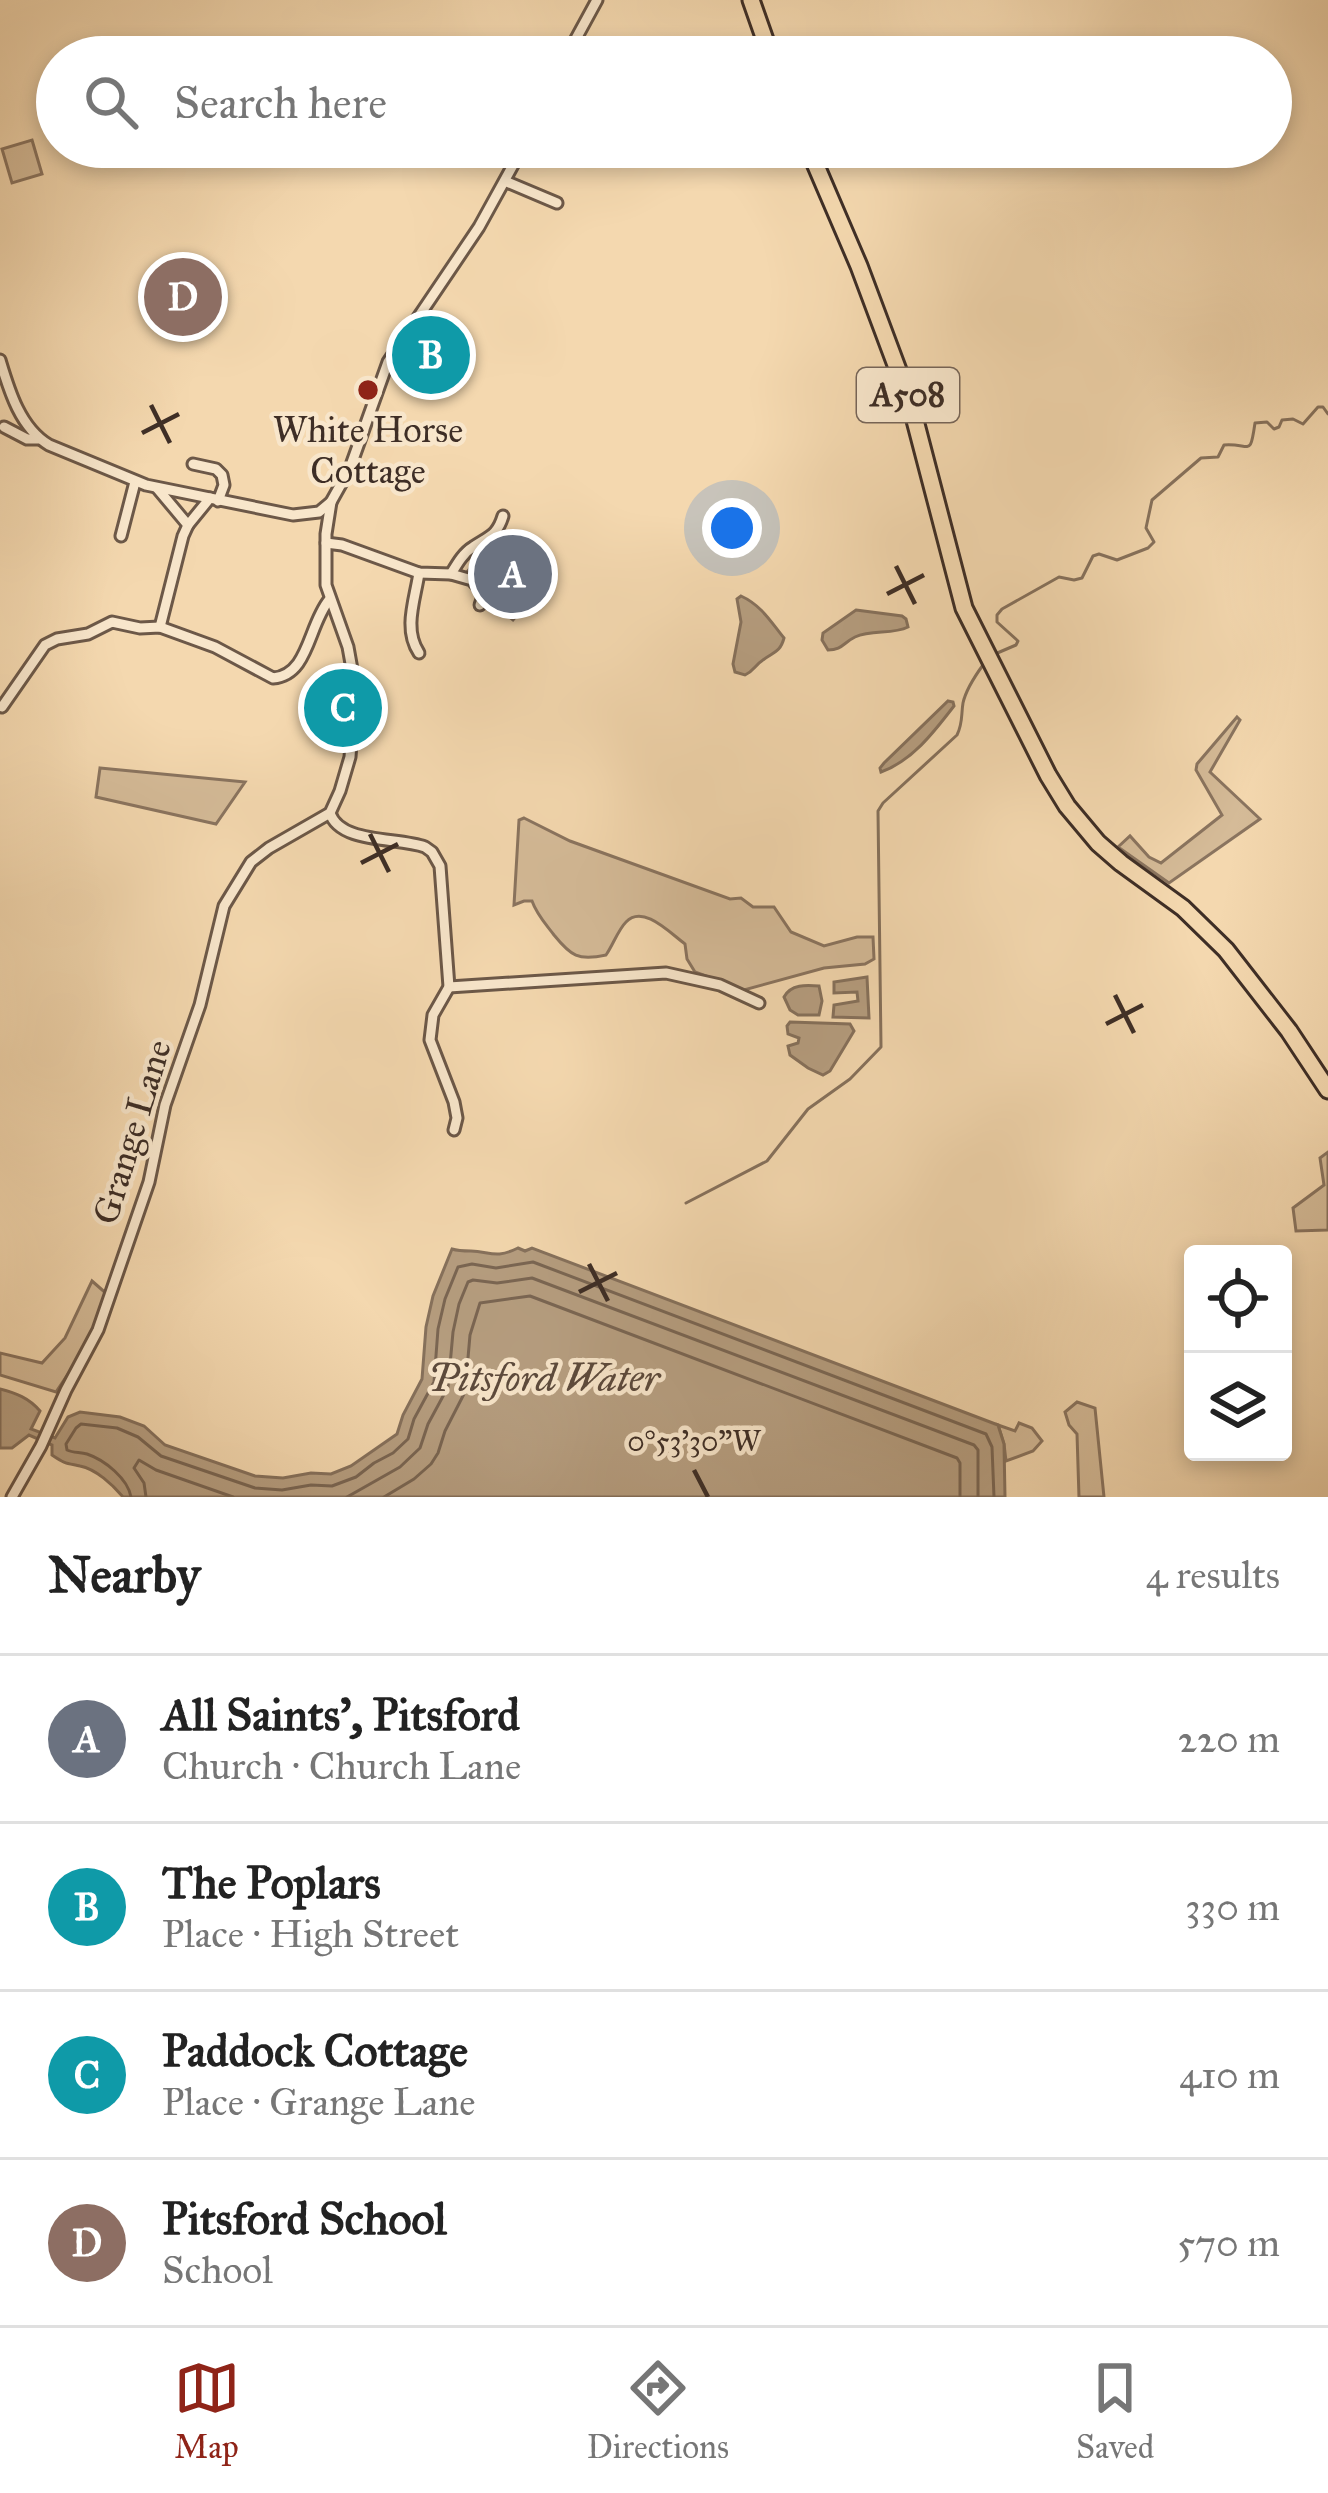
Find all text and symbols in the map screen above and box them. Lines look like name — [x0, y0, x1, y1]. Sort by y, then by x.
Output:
search box — [36, 36, 1292, 168]
icon: search — [78, 69, 144, 135]
text: Search here — [174, 75, 387, 130]
pin: D — [144, 252, 222, 342]
pin: B — [392, 310, 470, 400]
road number: A508 — [857, 368, 959, 422]
marker: White Horse Cottage — [355, 377, 381, 403]
place label: White Horse Cottage — [273, 408, 463, 493]
your location — [702, 498, 762, 558]
pin: A — [474, 529, 552, 619]
pin: C — [304, 663, 382, 753]
street label: Grange Lane — [83, 1035, 181, 1229]
map controls — [1184, 1245, 1292, 1461]
button: locate — [1184, 1245, 1292, 1353]
button: layers — [1184, 1353, 1292, 1461]
water label: Pitsford Water — [428, 1354, 662, 1402]
text: 0°53'30"W — [627, 1423, 762, 1459]
text: Nearby — [48, 1544, 200, 1606]
text: 4 results — [1146, 1551, 1280, 1599]
text: All Saints', Pitsford — [162, 1687, 520, 1742]
text: A — [74, 1715, 100, 1763]
text: 220 m — [1178, 1715, 1280, 1763]
text: Church · Church Lane — [162, 1742, 521, 1790]
text: The Poplars — [162, 1855, 381, 1910]
text: B — [74, 1883, 100, 1931]
text: 330 m — [1185, 1883, 1280, 1931]
text: Place · High Street — [162, 1910, 459, 1958]
text: Paddock Cottage — [162, 2023, 468, 2078]
text: C — [74, 2051, 100, 2099]
text: 410 m — [1179, 2051, 1280, 2099]
text: Place · Grange Lane — [162, 2078, 476, 2126]
text: Pitsford School — [162, 2191, 447, 2246]
text: D — [72, 2219, 102, 2267]
text: 570 m — [1177, 2219, 1280, 2267]
text: School — [162, 2246, 273, 2294]
tab: Map — [174, 2355, 240, 2467]
tab: Directions — [587, 2355, 729, 2467]
tab: Saved — [1076, 2355, 1154, 2467]

